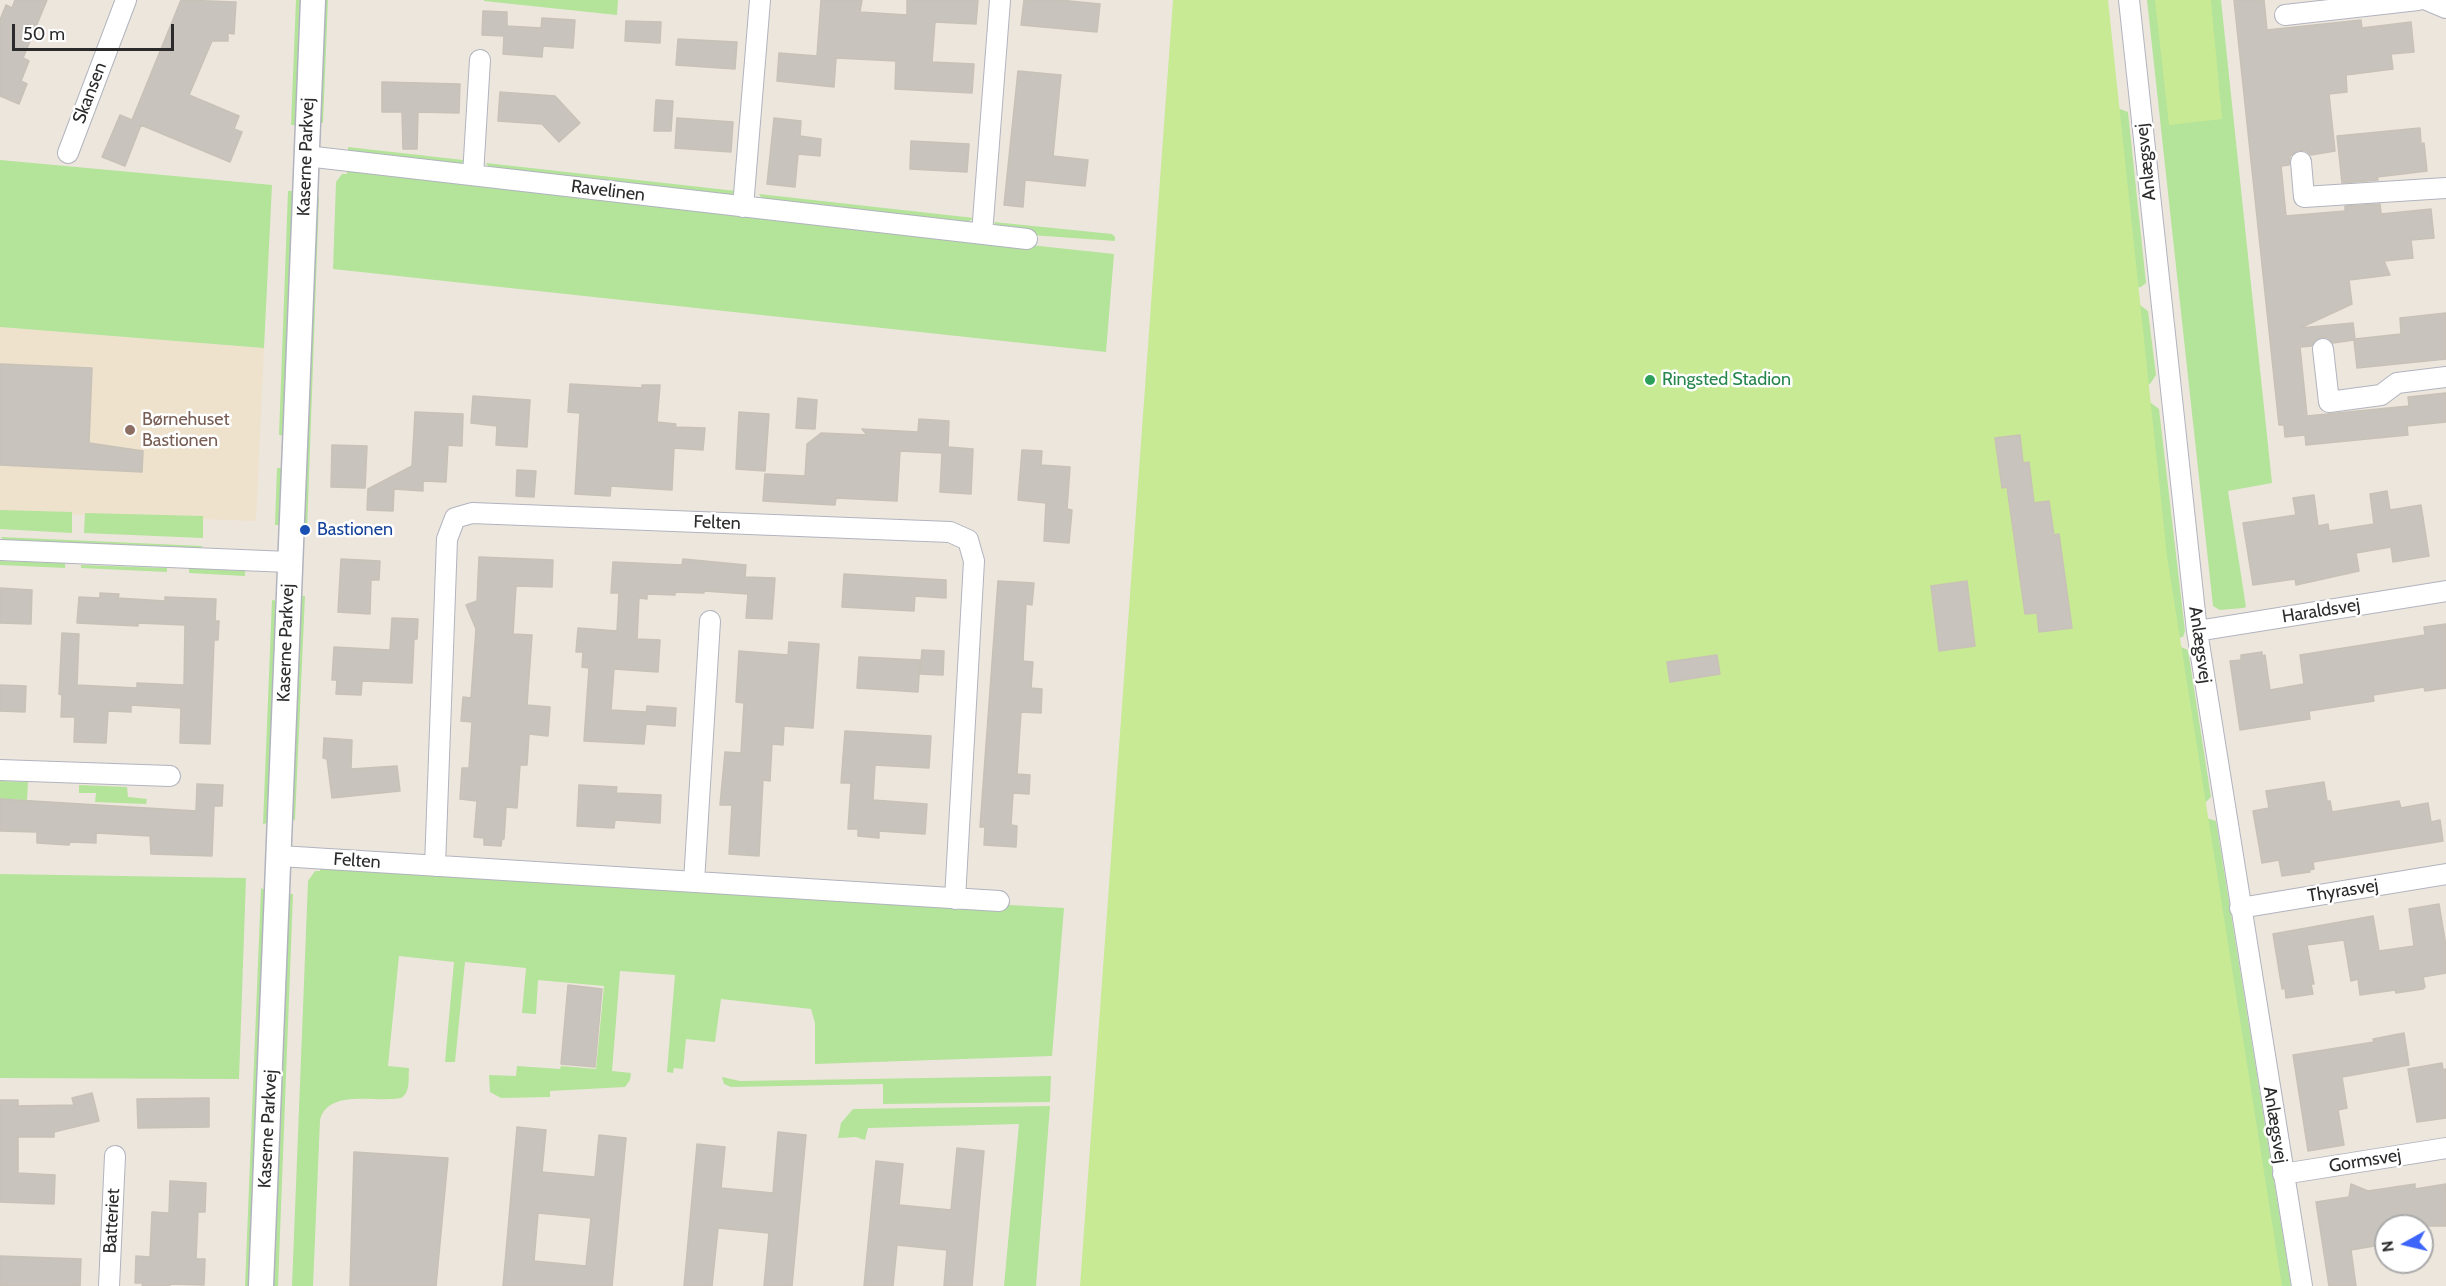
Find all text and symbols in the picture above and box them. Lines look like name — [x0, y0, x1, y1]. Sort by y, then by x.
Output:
scale bar — [15, 12, 177, 50]
text: 50 m — [23, 23, 65, 45]
street label: Skansen — [68, 59, 112, 127]
street label: Kaserne Parkvej — [293, 97, 319, 217]
street label: Anlægsvej — [2131, 122, 2161, 202]
street label: Ravelinen — [570, 176, 646, 206]
place label: Ringsted Stadion — [1662, 369, 1791, 391]
marker: Ringsted Stadion — [1643, 373, 1657, 387]
place label: Børnehuset Bastionen — [142, 409, 230, 452]
marker: Børnehuset Bastionen — [123, 423, 137, 437]
street label: Felten — [693, 511, 741, 535]
place label: Bastionen — [317, 519, 393, 541]
marker: Bastionen — [298, 523, 312, 537]
street label: Kaserne Parkvej — [273, 583, 299, 703]
street label: Haraldsvej — [2280, 594, 2362, 628]
street label: Anlægsvej — [2184, 605, 2216, 685]
street label: Felten — [333, 849, 381, 873]
street label: Thyrasvej — [2306, 875, 2380, 907]
street label: Kaserne Parkvej — [254, 1069, 282, 1189]
street label: Anlægsvej — [2258, 1085, 2292, 1165]
street label: Gormsvej — [2327, 1145, 2403, 1177]
street label: Batteriet — [100, 1188, 124, 1254]
north arrow — [2374, 1214, 2434, 1274]
text: N — [2377, 1239, 2398, 1253]

